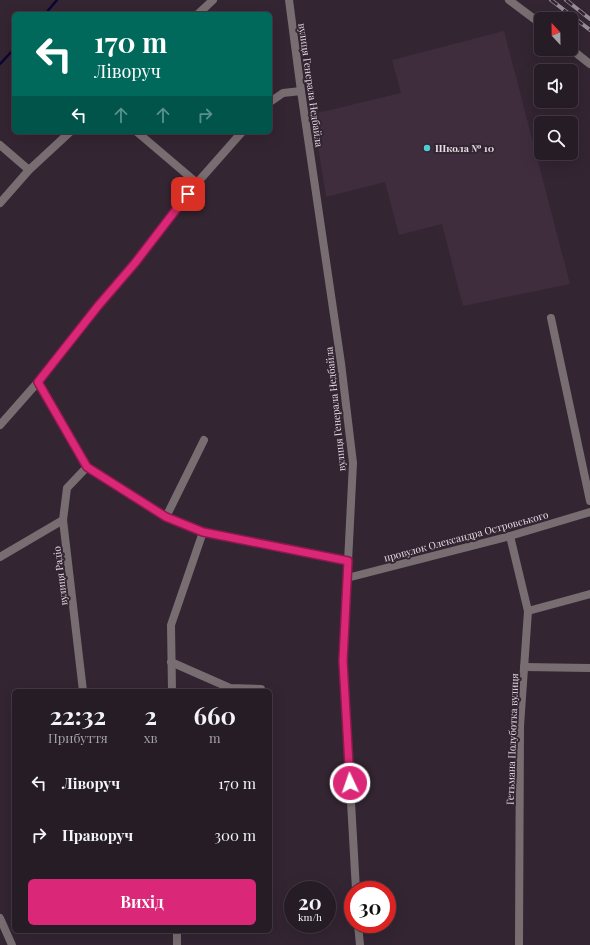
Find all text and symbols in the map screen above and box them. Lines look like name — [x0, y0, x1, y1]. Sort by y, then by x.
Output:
north arrow — [534, 12, 578, 56]
map controls — [534, 12, 578, 160]
street label: вулиця Генерала Недбайла — [295, 22, 327, 148]
text: 170 m — [94, 23, 167, 60]
icon: left — [28, 28, 80, 80]
text: Ліворуч — [94, 59, 161, 83]
button: sound — [534, 64, 578, 108]
icon: left — [68, 104, 90, 126]
icon: ahead — [110, 104, 132, 126]
icon: ahead — [152, 104, 174, 126]
icon: right — [194, 104, 216, 126]
button: search — [534, 116, 578, 160]
place label: Школа № 10 — [435, 141, 494, 155]
marker: Школа № 10 — [422, 143, 432, 153]
pin — [171, 177, 205, 211]
icon: arrive — [177, 183, 199, 205]
street label: вулиця Генерала Недбайла — [322, 346, 348, 472]
street label: провулок Олександра Островського — [382, 507, 550, 565]
street label: вулиця Радіо — [49, 545, 71, 606]
street label: Гетьмана Полуботка вулиця — [503, 672, 521, 805]
text: 22:32 — [50, 699, 106, 731]
text: 2 — [144, 699, 157, 731]
text: 660 — [194, 699, 236, 731]
text: Прибуття — [48, 729, 108, 746]
text: хв — [144, 729, 158, 746]
text: m — [209, 729, 221, 746]
position arrow — [329, 762, 371, 804]
icon: left — [28, 772, 50, 794]
text: Ліворуч — [62, 773, 120, 793]
text: 170 m — [218, 773, 256, 793]
icon: right — [28, 824, 50, 846]
text: Праворуч — [62, 825, 133, 845]
text: 300 m — [214, 825, 256, 845]
button: Вихід — [28, 879, 256, 925]
speed limit sign: 30 — [344, 881, 396, 933]
text: 20 — [298, 888, 322, 915]
text: km/h — [298, 910, 322, 924]

